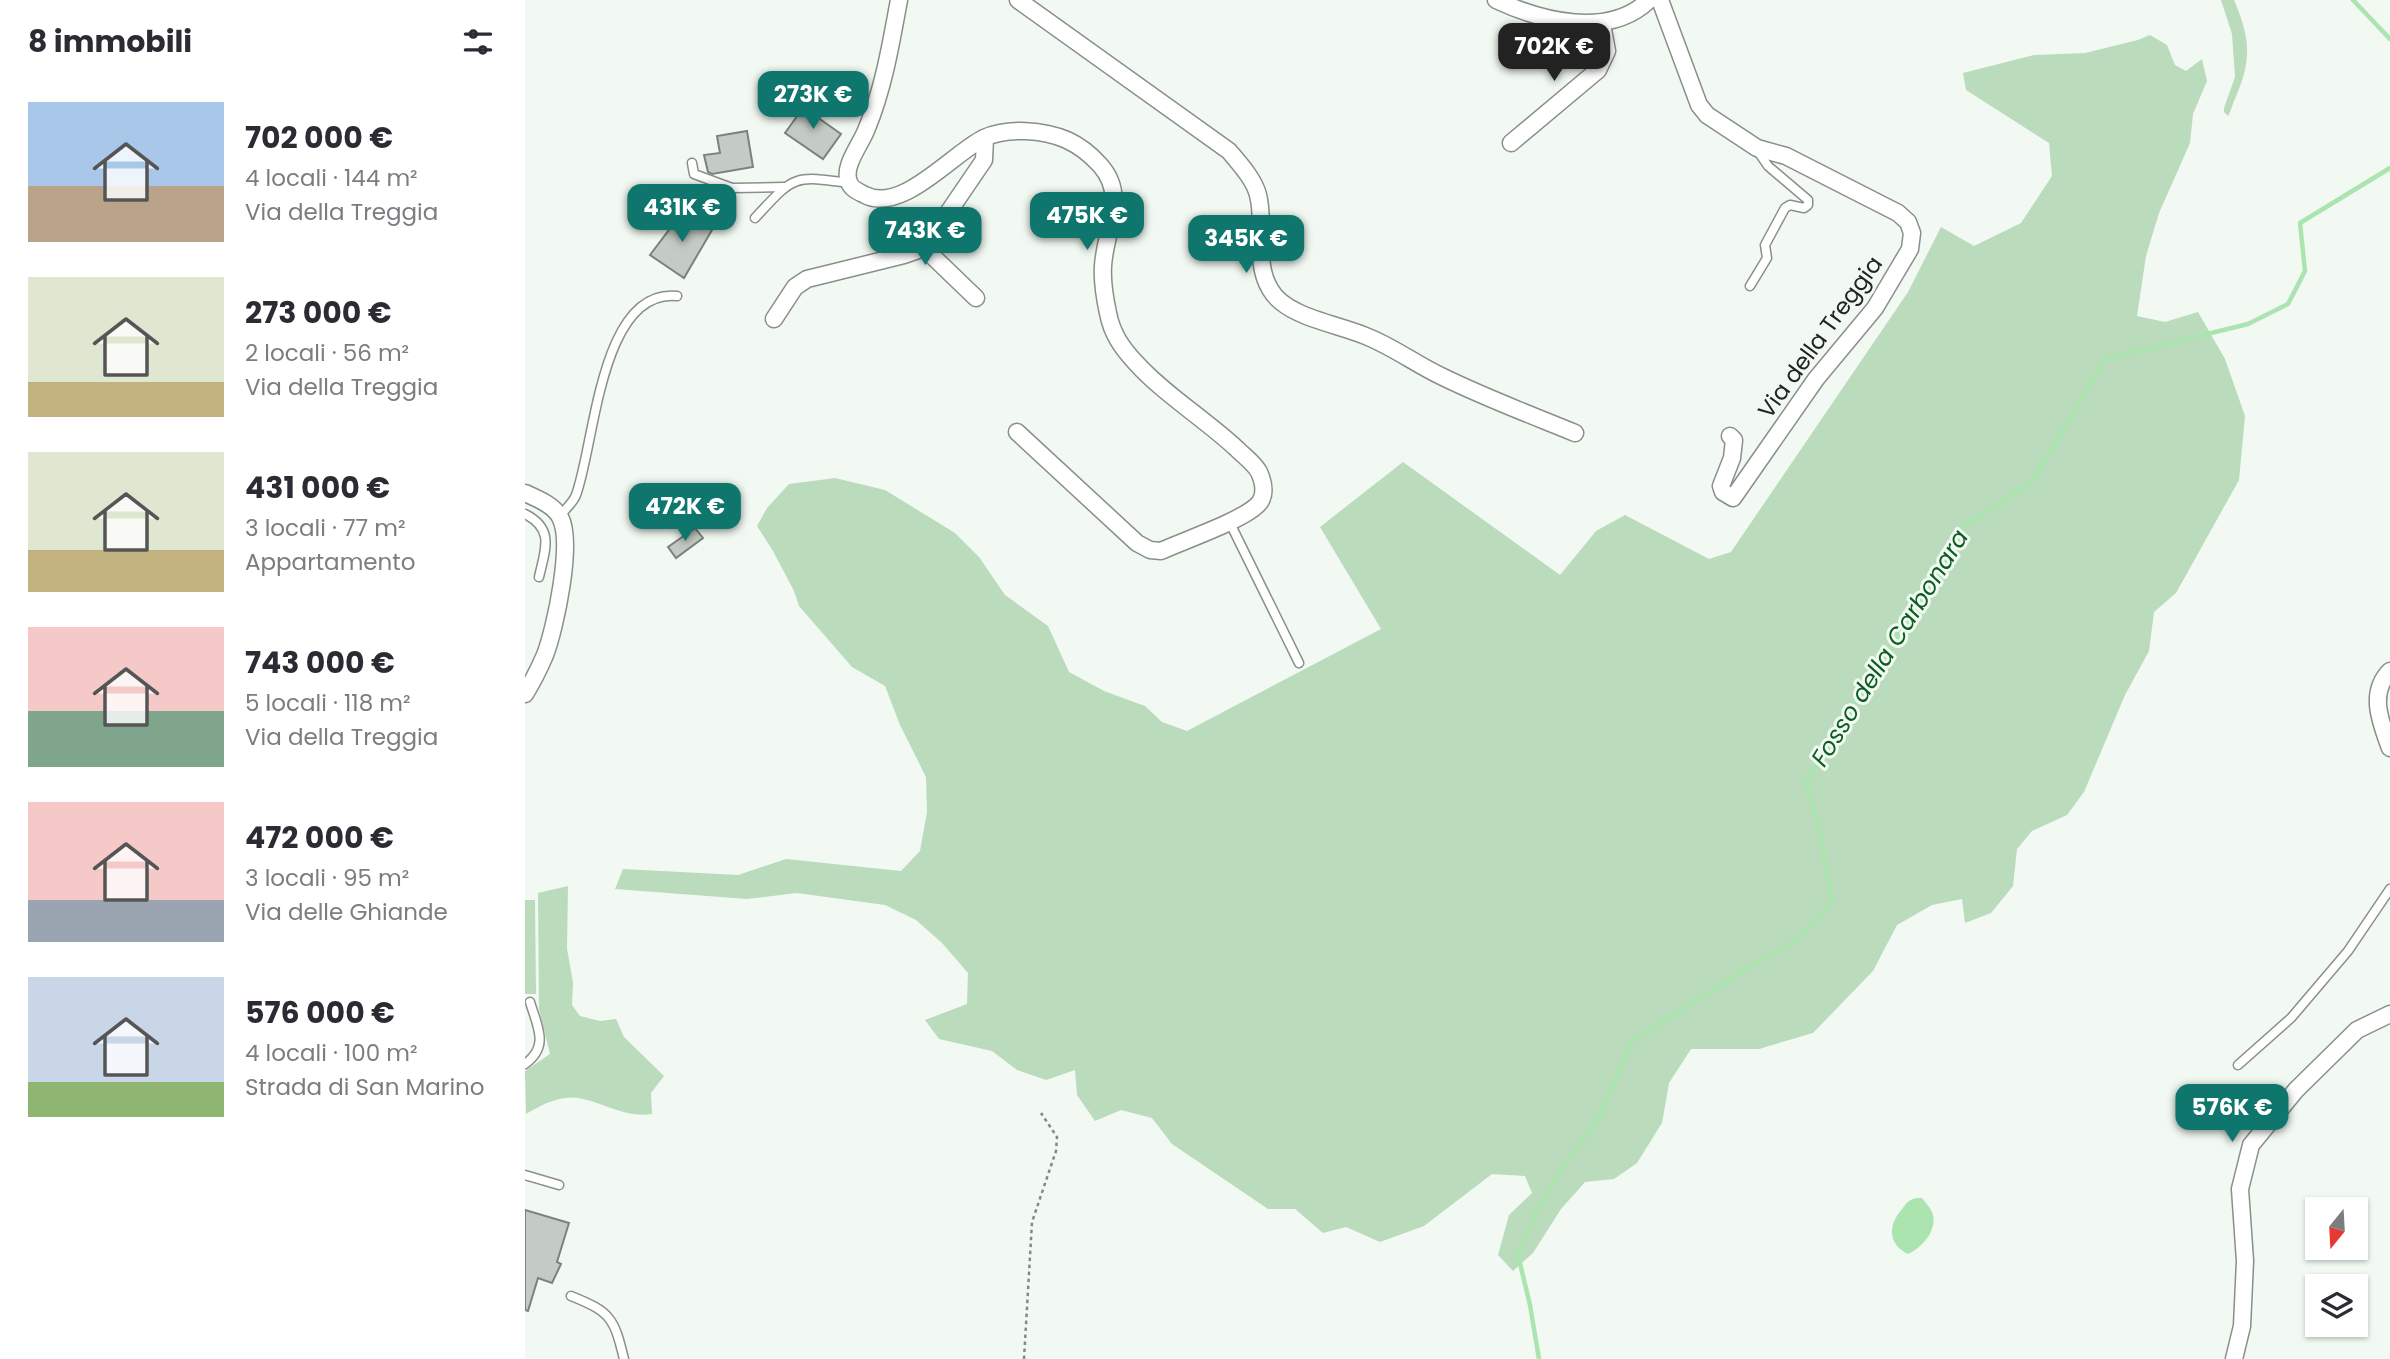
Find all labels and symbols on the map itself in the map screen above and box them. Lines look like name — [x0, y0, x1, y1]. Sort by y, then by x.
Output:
pin: 702K € — [1497, 24, 1611, 83]
pin: 273K € — [756, 72, 870, 131]
pin: 431K € — [625, 184, 739, 244]
pin: 475K € — [1030, 192, 1144, 252]
pin: 743K € — [868, 208, 982, 267]
pin: 345K € — [1189, 216, 1303, 275]
street label: Via della Treggia — [1750, 249, 1890, 425]
pin: 472K € — [628, 484, 742, 543]
water label: Fosso della Carbonara — [1803, 523, 1976, 772]
pin: 576K € — [2175, 1084, 2289, 1144]
north arrow — [2305, 1197, 2368, 1260]

